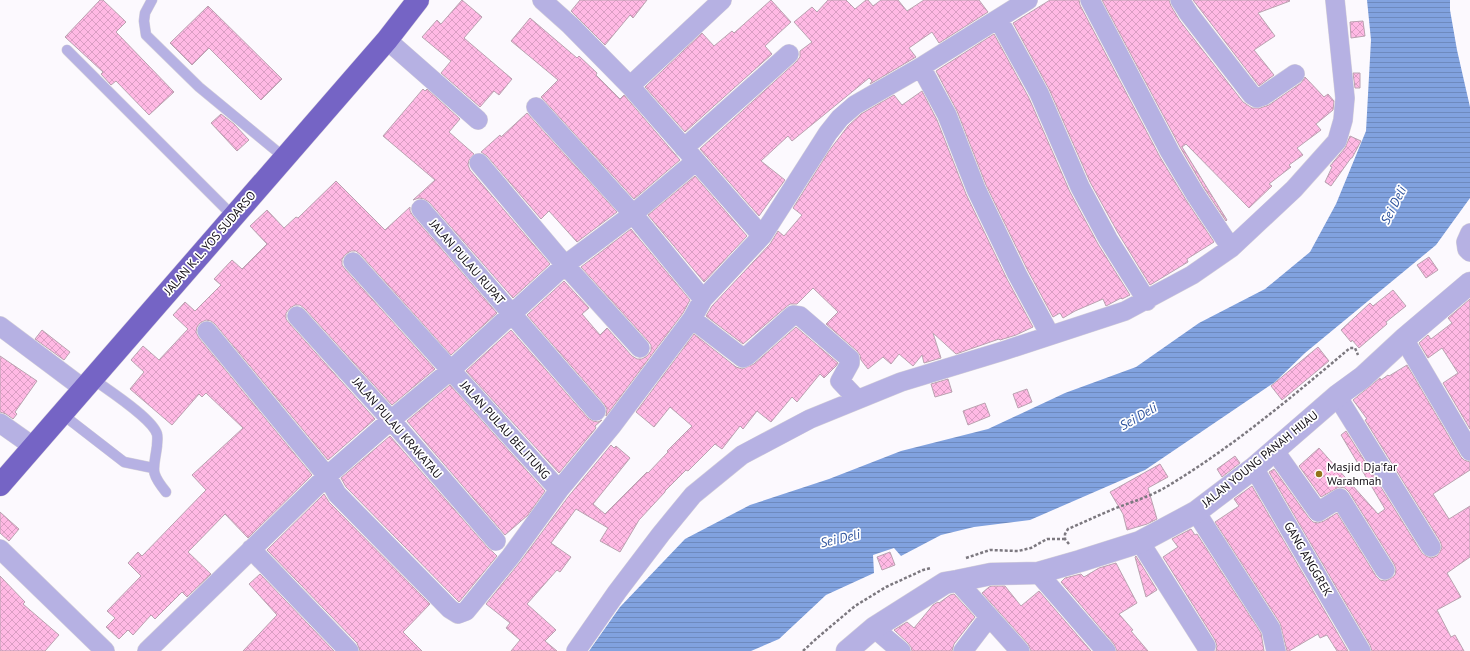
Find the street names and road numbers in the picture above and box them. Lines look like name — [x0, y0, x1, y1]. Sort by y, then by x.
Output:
street label: JALAN K. L. YOS SUDARSO — [160, 188, 259, 298]
street label: JALAN PULAU RUPAT — [426, 215, 509, 307]
street label: JALAN PULAU KRAKATAU — [349, 373, 445, 481]
street label: JALAN PULAU BELITUNG — [457, 377, 553, 482]
street label: JALAN YOUNG PANAH HIJAU — [1198, 407, 1321, 511]
street label: GANG ANGGREK — [1281, 519, 1336, 599]

